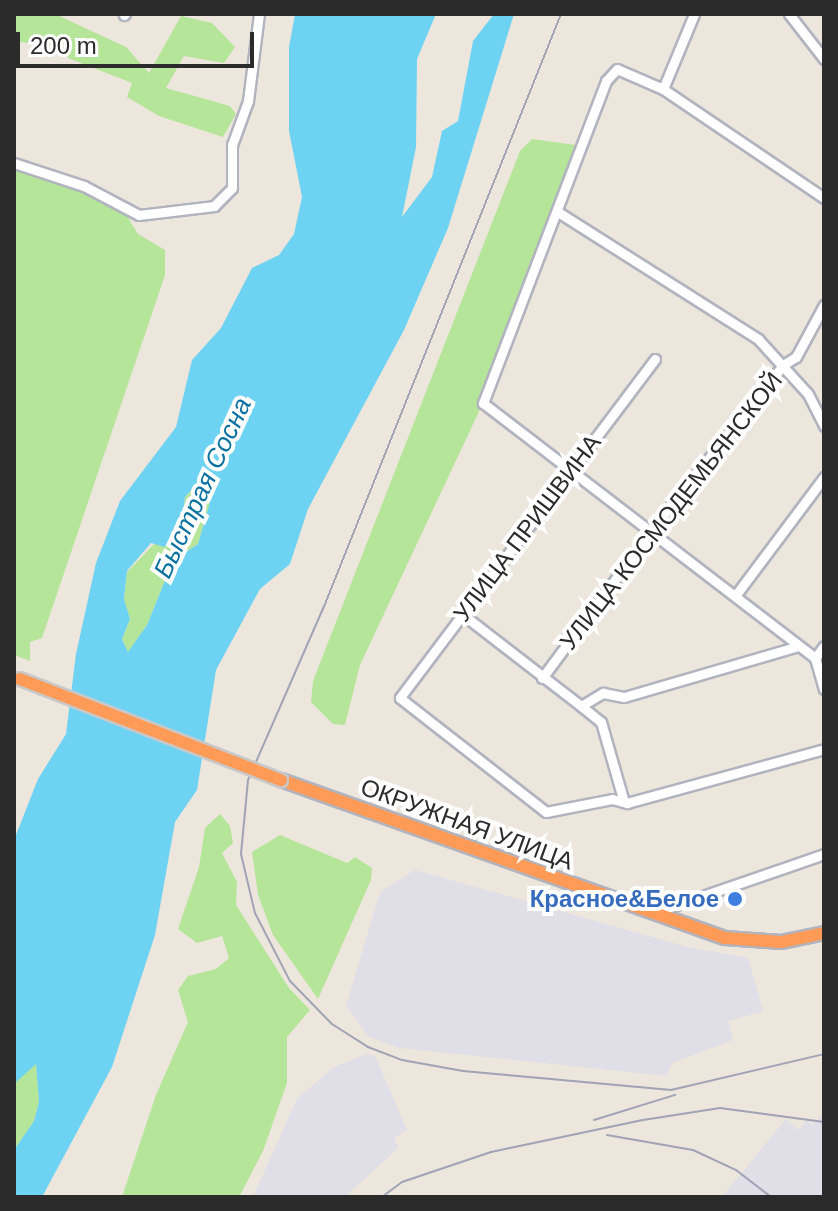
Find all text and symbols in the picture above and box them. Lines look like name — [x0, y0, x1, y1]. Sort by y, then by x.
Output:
scale bar — [20, 16, 258, 66]
text: 200 m — [30, 32, 97, 59]
street label: УЛИЦА КОСМОДЕМЬЯНСКОЙ — [554, 367, 788, 655]
water label: Быстрая Сосна — [148, 393, 258, 583]
street label: УЛИЦА ПРИШВИНА — [447, 429, 607, 627]
street label: ОКРУЖНАЯ УЛИЦА — [357, 772, 577, 876]
place label: Красное&Белое — [530, 885, 719, 913]
marker: Красное&Белое — [726, 890, 744, 908]

